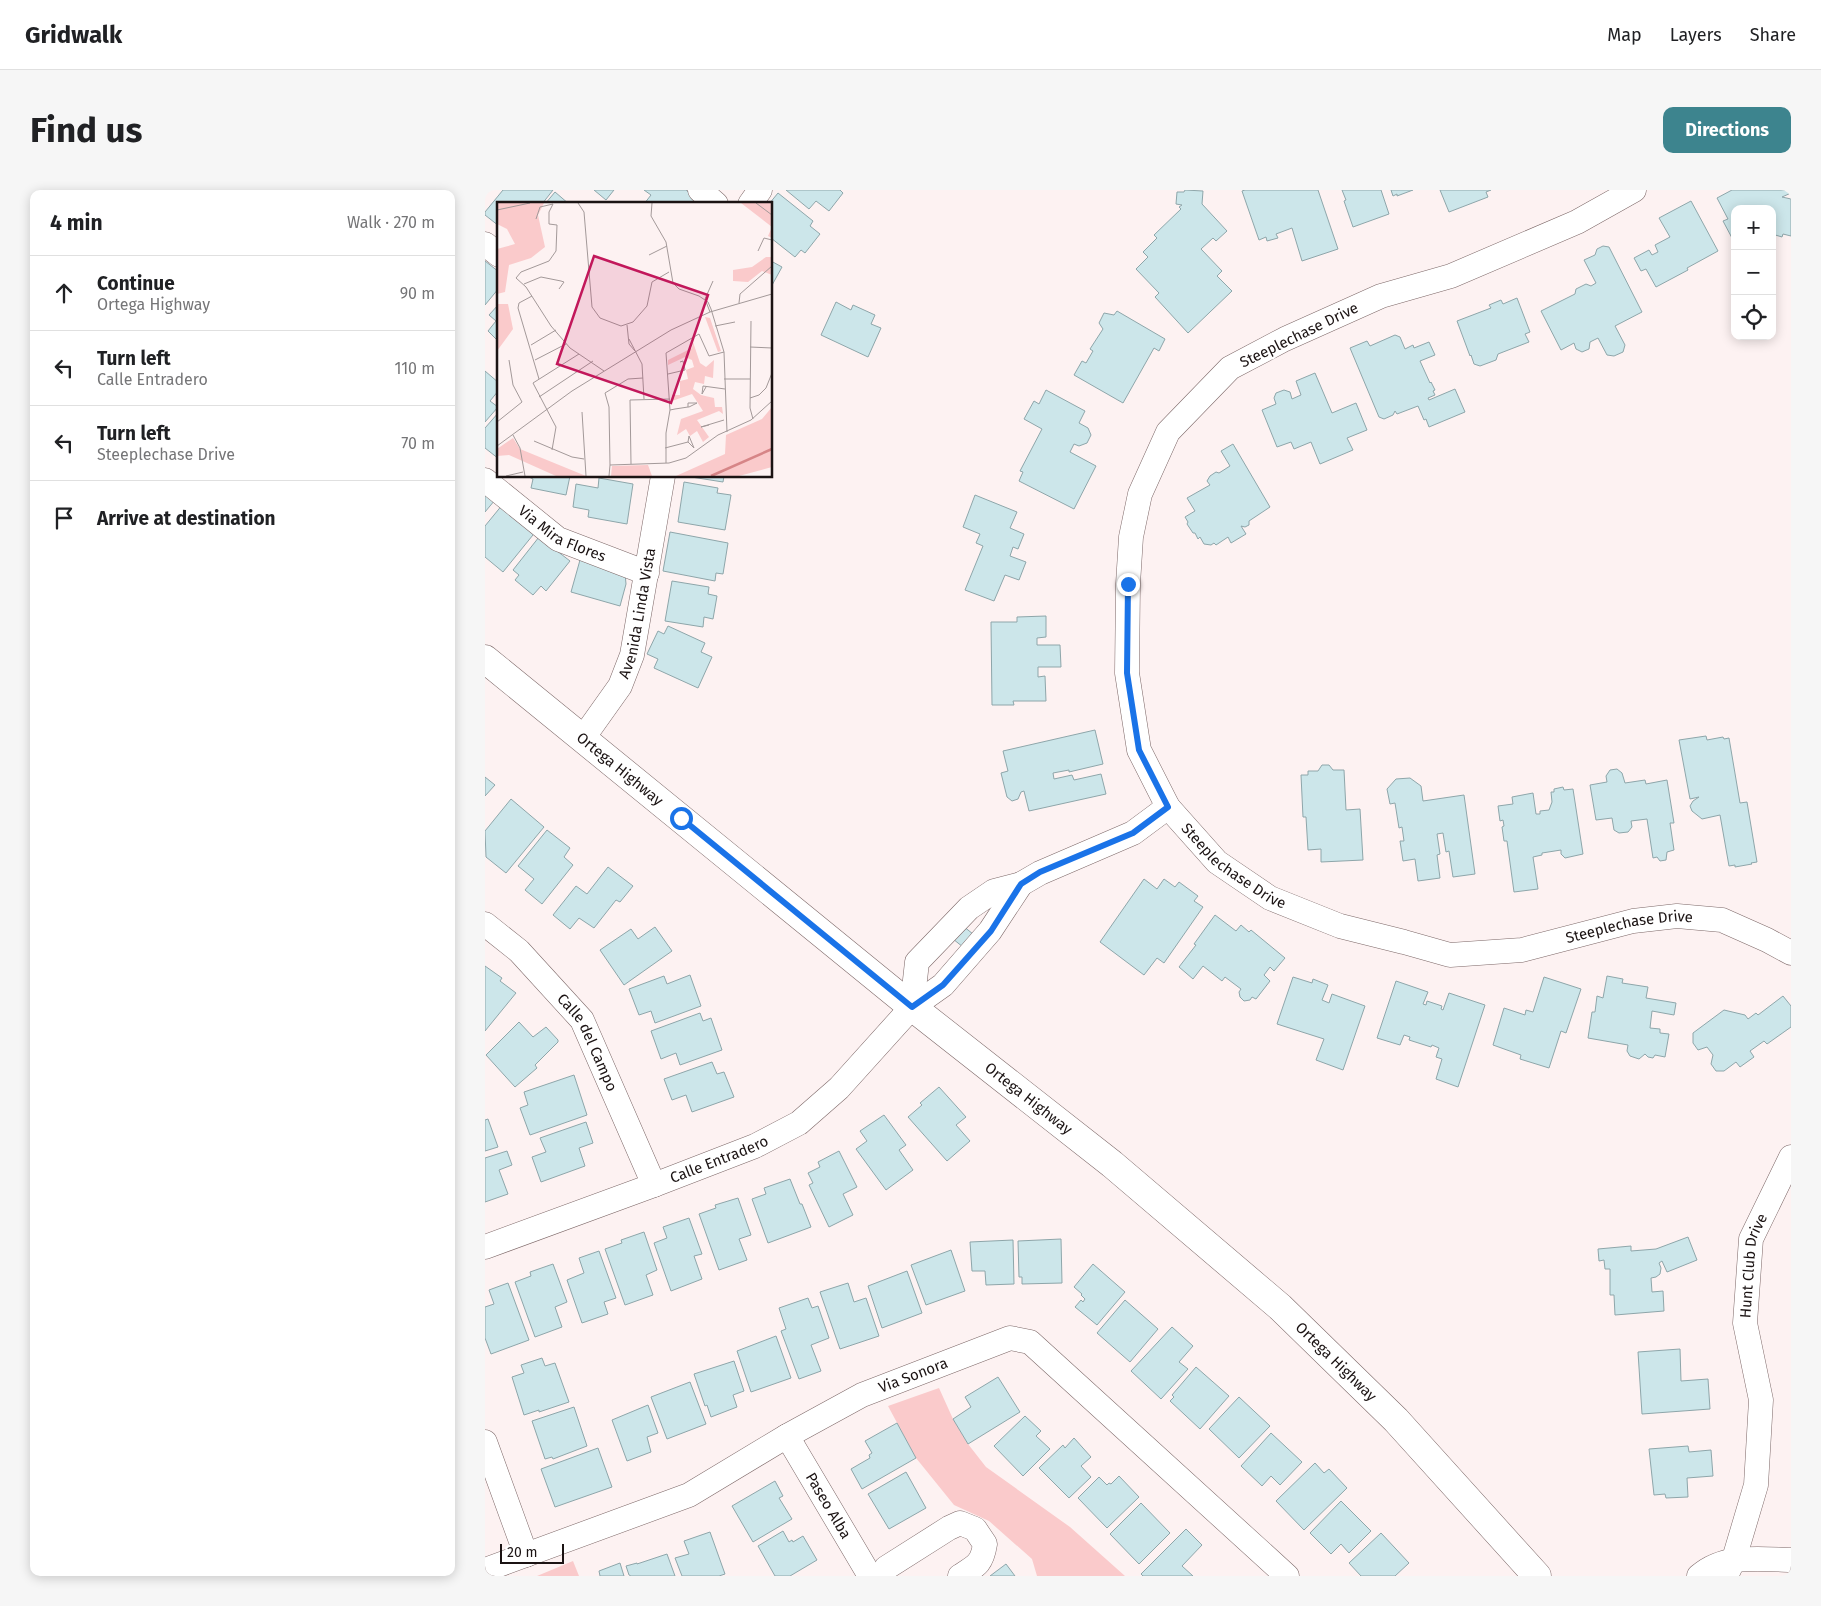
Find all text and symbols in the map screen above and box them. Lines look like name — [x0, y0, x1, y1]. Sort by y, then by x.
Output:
text: Gridwalk — [25, 21, 122, 49]
text: Map — [1607, 24, 1642, 46]
text: Layers — [1670, 24, 1722, 46]
text: Share — [1750, 24, 1796, 46]
button: Directions — [1663, 107, 1791, 153]
text: Find us — [30, 109, 142, 151]
inset map — [497, 202, 773, 478]
map controls — [1731, 205, 1776, 340]
button: + — [1731, 205, 1776, 250]
text: 4 min — [50, 210, 103, 236]
text: Walk · 270 m — [347, 213, 435, 232]
button: − — [1731, 250, 1776, 295]
text: Continue — [97, 272, 175, 295]
icon: ahead — [50, 279, 78, 307]
text: 90 m — [400, 284, 435, 303]
text: Ortega Highway — [97, 295, 210, 314]
button: locate — [1731, 295, 1776, 340]
street label: Steeplechase Drive — [1237, 299, 1361, 371]
text: Turn left — [97, 347, 171, 370]
icon: left — [50, 354, 78, 382]
text: 110 m — [394, 359, 435, 378]
text: Calle Entradero — [97, 370, 208, 389]
text: Turn left — [97, 422, 171, 445]
icon: left — [50, 429, 78, 457]
text: 70 m — [401, 434, 435, 453]
text: Steeplechase Drive — [97, 445, 235, 464]
street label: Via Mira Flores — [515, 502, 608, 565]
icon: arrive — [50, 504, 78, 532]
text: Arrive at destination — [97, 507, 276, 530]
street label: Avenida Linda Vista — [615, 547, 659, 681]
route end — [1117, 573, 1140, 596]
street label: Ortega Highway — [573, 728, 667, 810]
route start — [670, 807, 693, 830]
street label: Steeplechase Drive — [1178, 819, 1289, 912]
street label: Steeplechase Drive — [1564, 907, 1694, 947]
street label: Calle del Campo — [553, 990, 621, 1094]
street label: Ortega Highway — [981, 1059, 1076, 1139]
street label: Calle Entradero — [668, 1132, 771, 1187]
street label: Hunt Club Drive — [1736, 1210, 1771, 1319]
street label: Ortega Highway — [1292, 1318, 1381, 1406]
street label: Via Sonora — [876, 1354, 950, 1397]
street label: Paseo Alba — [802, 1469, 855, 1542]
scale bar — [500, 1541, 564, 1564]
text: 20 m — [507, 1544, 537, 1561]

